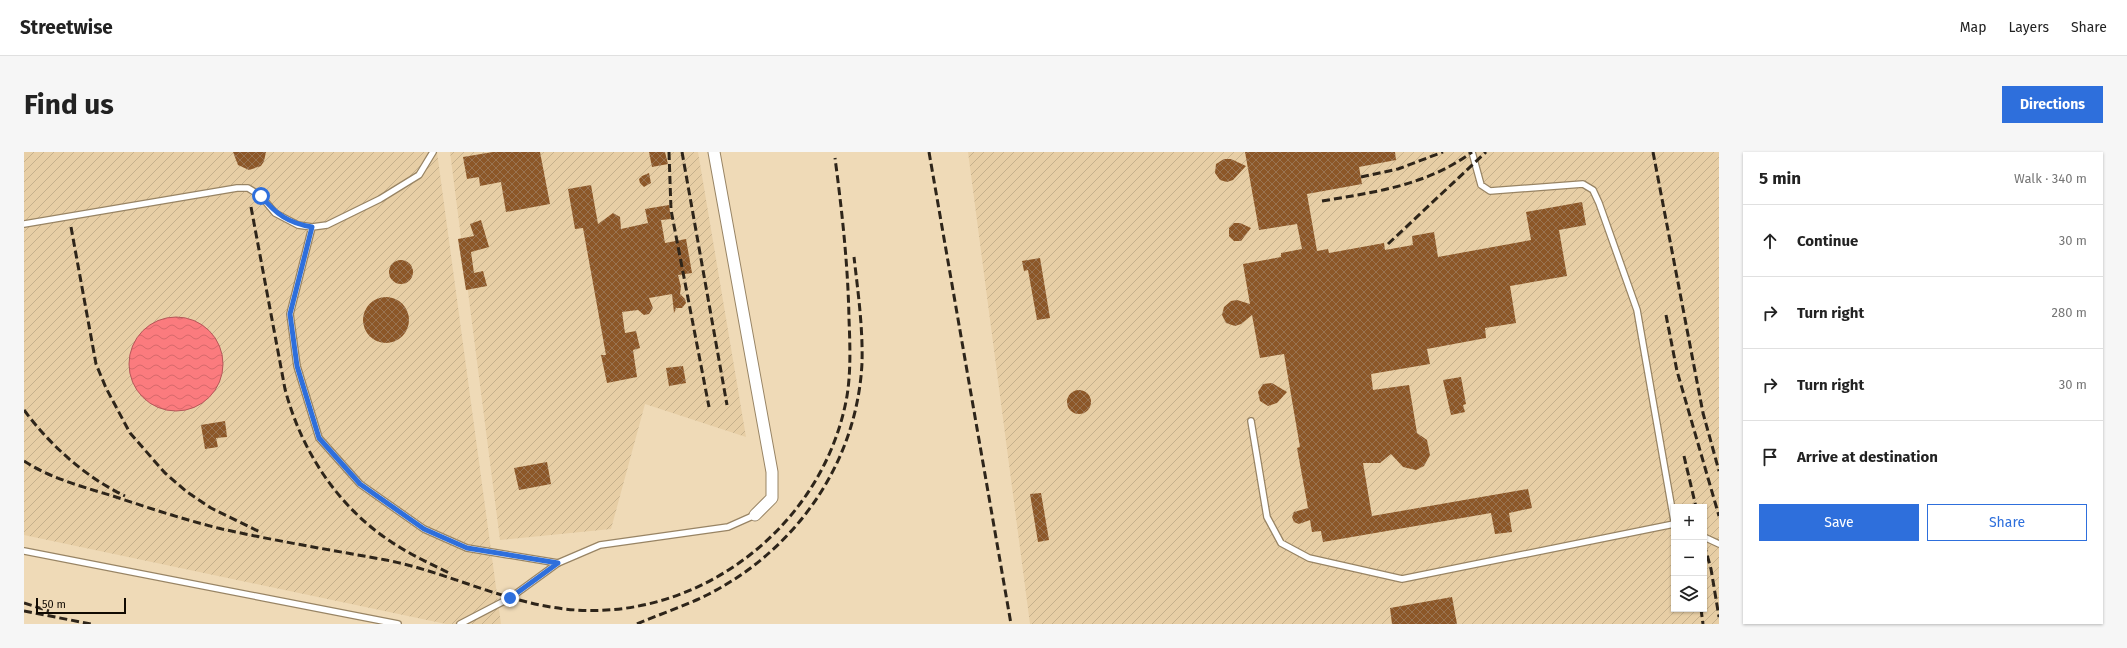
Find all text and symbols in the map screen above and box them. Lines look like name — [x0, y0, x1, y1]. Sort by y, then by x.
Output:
text: Streetwise — [20, 16, 113, 39]
text: Map — [1960, 19, 1986, 36]
text: Layers — [2008, 19, 2049, 36]
text: Share — [2071, 19, 2107, 36]
button: Directions — [2002, 86, 2103, 123]
text: Find us — [24, 88, 114, 121]
text: 5 min — [1759, 168, 1801, 189]
text: Walk · 340 m — [2014, 171, 2087, 186]
route start — [252, 187, 270, 205]
icon: ahead — [1759, 230, 1781, 252]
text: Continue — [1797, 232, 1858, 250]
text: 30 m — [2059, 233, 2087, 248]
icon: right — [1759, 302, 1781, 324]
text: Turn right — [1797, 304, 1864, 322]
text: 280 m — [2052, 305, 2087, 320]
icon: right — [1759, 374, 1781, 396]
text: Turn right — [1797, 376, 1864, 394]
text: 30 m — [2059, 377, 2087, 392]
icon: arrive — [1759, 446, 1781, 468]
text: Arrive at destination — [1797, 448, 1938, 466]
map controls — [1671, 504, 1707, 612]
button: + — [1671, 504, 1707, 540]
button: Save — [1759, 504, 1919, 541]
button: Share — [1927, 504, 2087, 541]
button: − — [1671, 540, 1707, 576]
button: layers — [1671, 576, 1707, 612]
route end — [501, 589, 519, 607]
scale bar — [36, 596, 126, 615]
text: 50 m — [42, 598, 66, 611]

